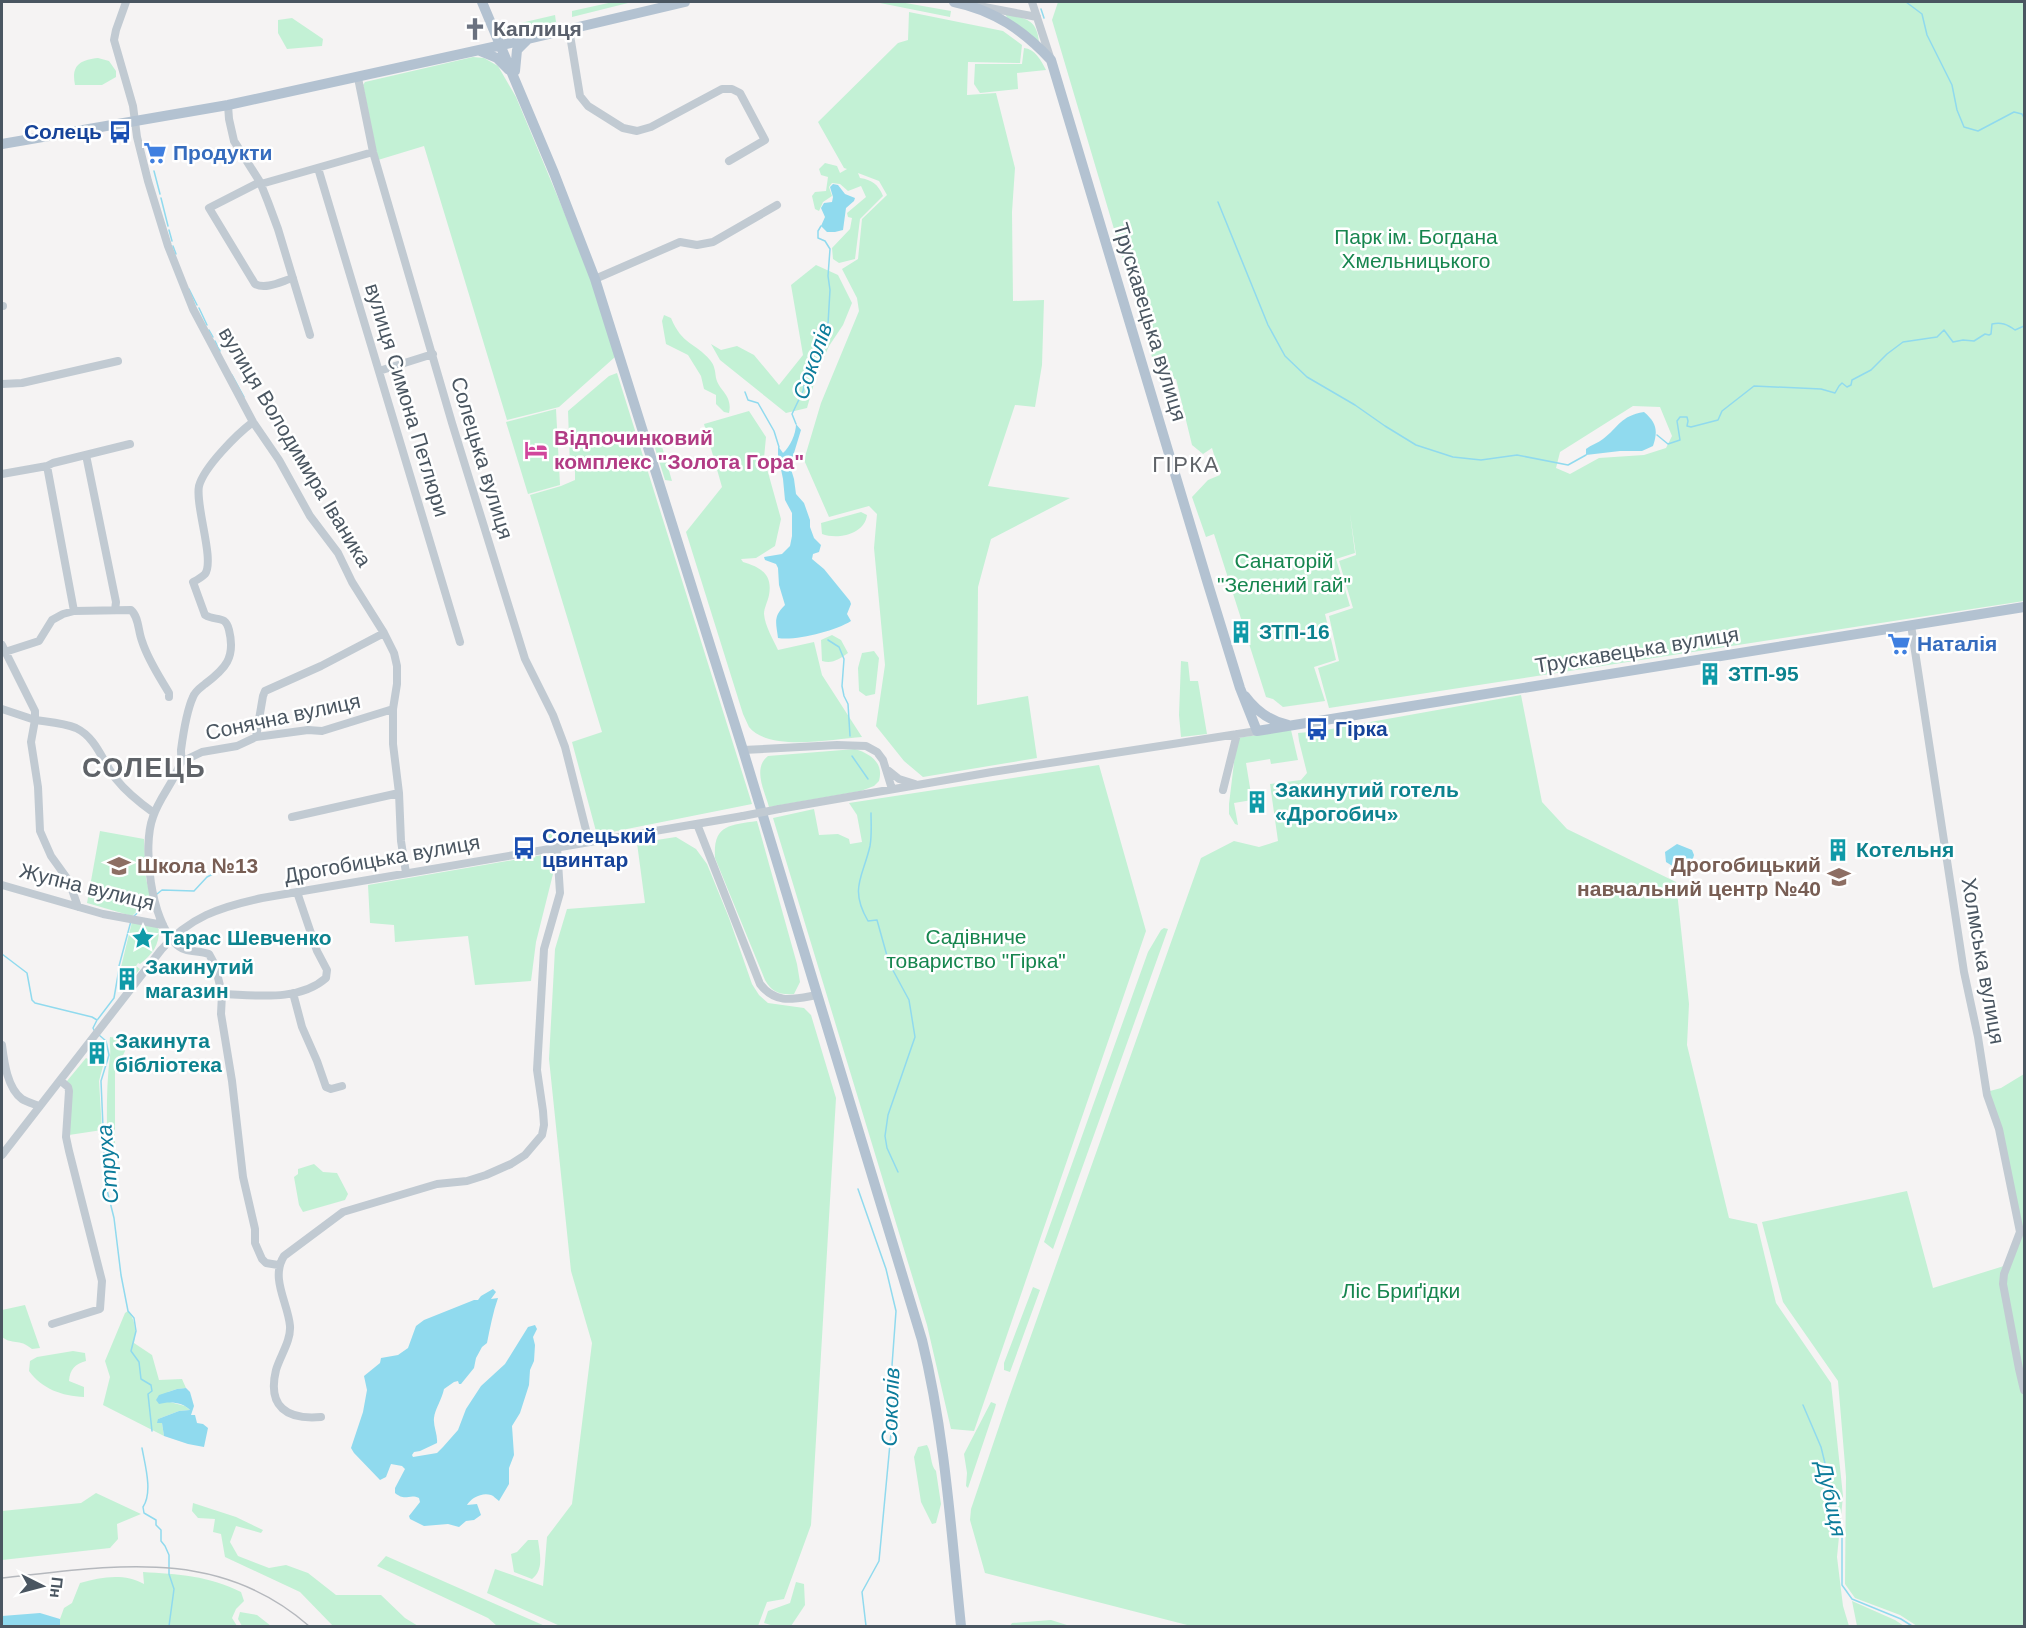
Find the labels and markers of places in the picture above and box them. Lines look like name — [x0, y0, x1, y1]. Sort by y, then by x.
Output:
church icon: Каплиця — [462, 16, 488, 42]
place label: Каплиця — [493, 17, 582, 40]
bus stop icon: Солець — [107, 119, 133, 145]
place label: Солець — [24, 120, 102, 143]
supermarket icon: Продукти — [142, 140, 168, 166]
place label: Продукти — [173, 141, 272, 164]
place label: Відпочинковий комплекс "Золота Гора" — [554, 426, 804, 473]
hotel icon: Відпочинковий комплекс "Золота Гора" — [523, 437, 549, 463]
building icon: ЗТП-16 — [1228, 619, 1254, 645]
place label: ЗТП-16 — [1259, 620, 1330, 643]
supermarket icon: Наталія — [1886, 631, 1912, 657]
place label: Наталія — [1917, 632, 1997, 655]
building icon: ЗТП-95 — [1697, 661, 1723, 687]
place label: ЗТП-95 — [1728, 662, 1799, 685]
bus stop icon: Гірка — [1304, 716, 1330, 742]
place label: Гірка — [1335, 717, 1388, 740]
place label: Закинутий готель «Дрогобич» — [1275, 778, 1459, 825]
building icon: Закинутий готель «Дрогобич» — [1244, 789, 1270, 815]
place label: Солецький цвинтар — [542, 824, 656, 871]
bus stop icon: Солецький цвинтар — [511, 835, 537, 861]
building icon: Котельня — [1825, 837, 1851, 863]
place label: Котельня — [1856, 838, 1954, 861]
school or university icon: Школа №13 — [106, 853, 132, 879]
place label: Дрогобицький навчальний центр №40 — [1577, 853, 1821, 900]
place label: Школа №13 — [137, 854, 258, 877]
school or university icon: Дрогобицький навчальний центр №40 — [1826, 864, 1852, 890]
place icon: Тарас Шевченко — [130, 925, 156, 951]
place label: Тарас Шевченко — [161, 926, 332, 949]
place label: Закинутий магазин — [145, 955, 254, 1002]
building icon: Закинутий магазин — [114, 966, 140, 992]
place label: Закинута бібліотека — [115, 1029, 222, 1076]
building icon: Закинута бібліотека — [84, 1040, 110, 1066]

